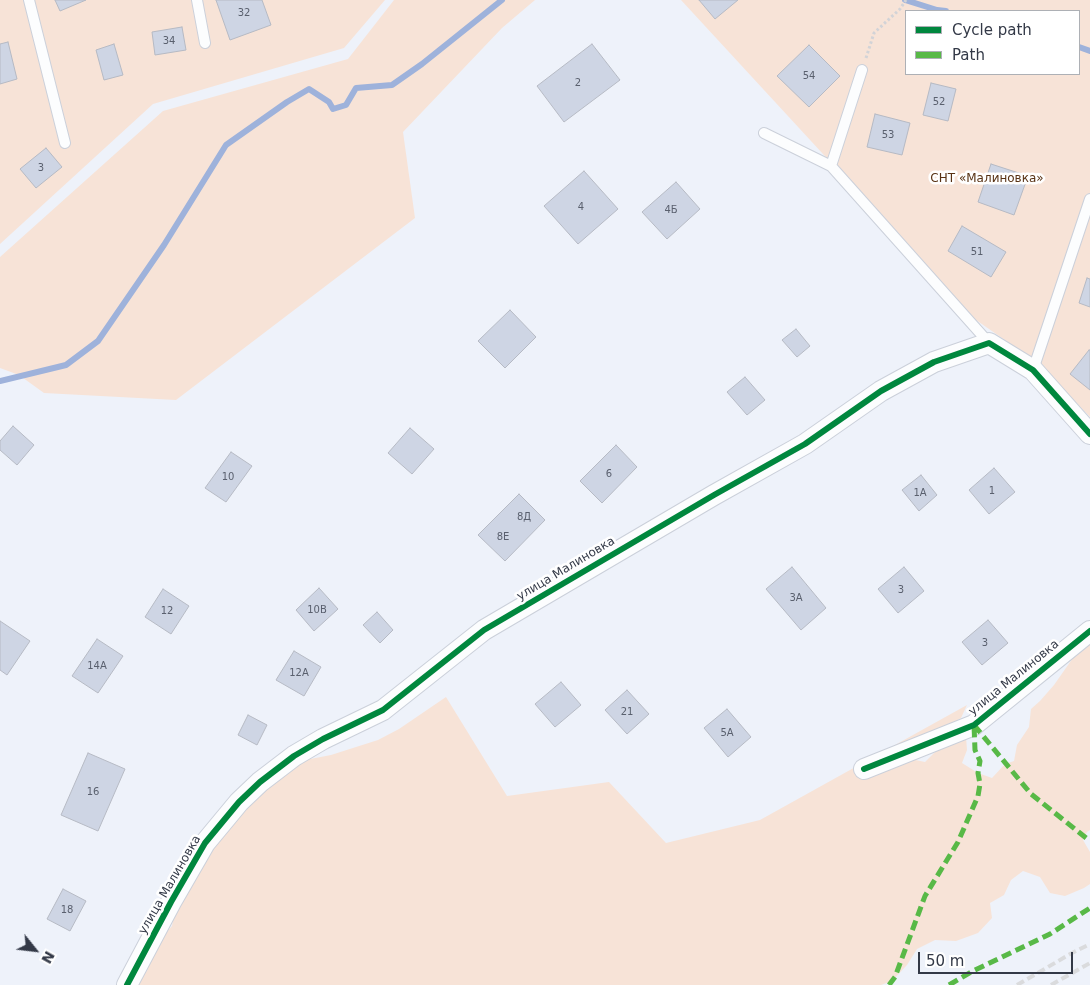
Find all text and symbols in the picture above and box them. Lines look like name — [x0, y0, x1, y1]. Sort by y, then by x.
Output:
house number: 32 — [238, 7, 250, 19]
legend — [905, 10, 1080, 75]
text: Cycle path — [952, 21, 1032, 39]
house number: 34 — [163, 35, 175, 47]
text: Path — [952, 46, 985, 64]
house number: 54 — [803, 70, 815, 82]
house number: 2 — [575, 77, 581, 89]
house number: 52 — [933, 96, 945, 108]
house number: 53 — [882, 129, 894, 141]
house number: 3 — [38, 162, 44, 174]
park label: СНТ «Малиновка» — [930, 172, 1044, 186]
house number: 4 — [578, 201, 584, 213]
house number: 4Б — [664, 204, 678, 216]
house number: 51 — [971, 246, 983, 258]
house number: 6 — [606, 468, 612, 480]
house number: 10 — [222, 471, 234, 483]
house number: 1 — [989, 485, 995, 497]
house number: 1А — [913, 487, 927, 499]
house number: 8Д — [517, 511, 531, 523]
house number: 8Е — [497, 531, 509, 543]
street label: улица Малиновка — [514, 534, 618, 604]
house number: 3 — [898, 584, 904, 596]
house number: 3А — [789, 592, 803, 604]
house number: 10В — [307, 604, 327, 616]
house number: 12 — [161, 605, 173, 617]
street label: улица Малиновка — [966, 637, 1062, 719]
house number: 3 — [982, 637, 988, 649]
house number: 14А — [87, 660, 107, 672]
house number: 12А — [289, 667, 309, 679]
house number: 21 — [621, 706, 633, 718]
house number: 5А — [720, 727, 734, 739]
house number: 16 — [87, 786, 99, 798]
street label: улица Малиновка — [136, 833, 204, 937]
house number: 18 — [61, 904, 73, 916]
north arrow — [10, 925, 60, 975]
scale bar — [920, 942, 1075, 974]
text: N — [38, 948, 58, 966]
text: 50 m — [926, 952, 964, 970]

